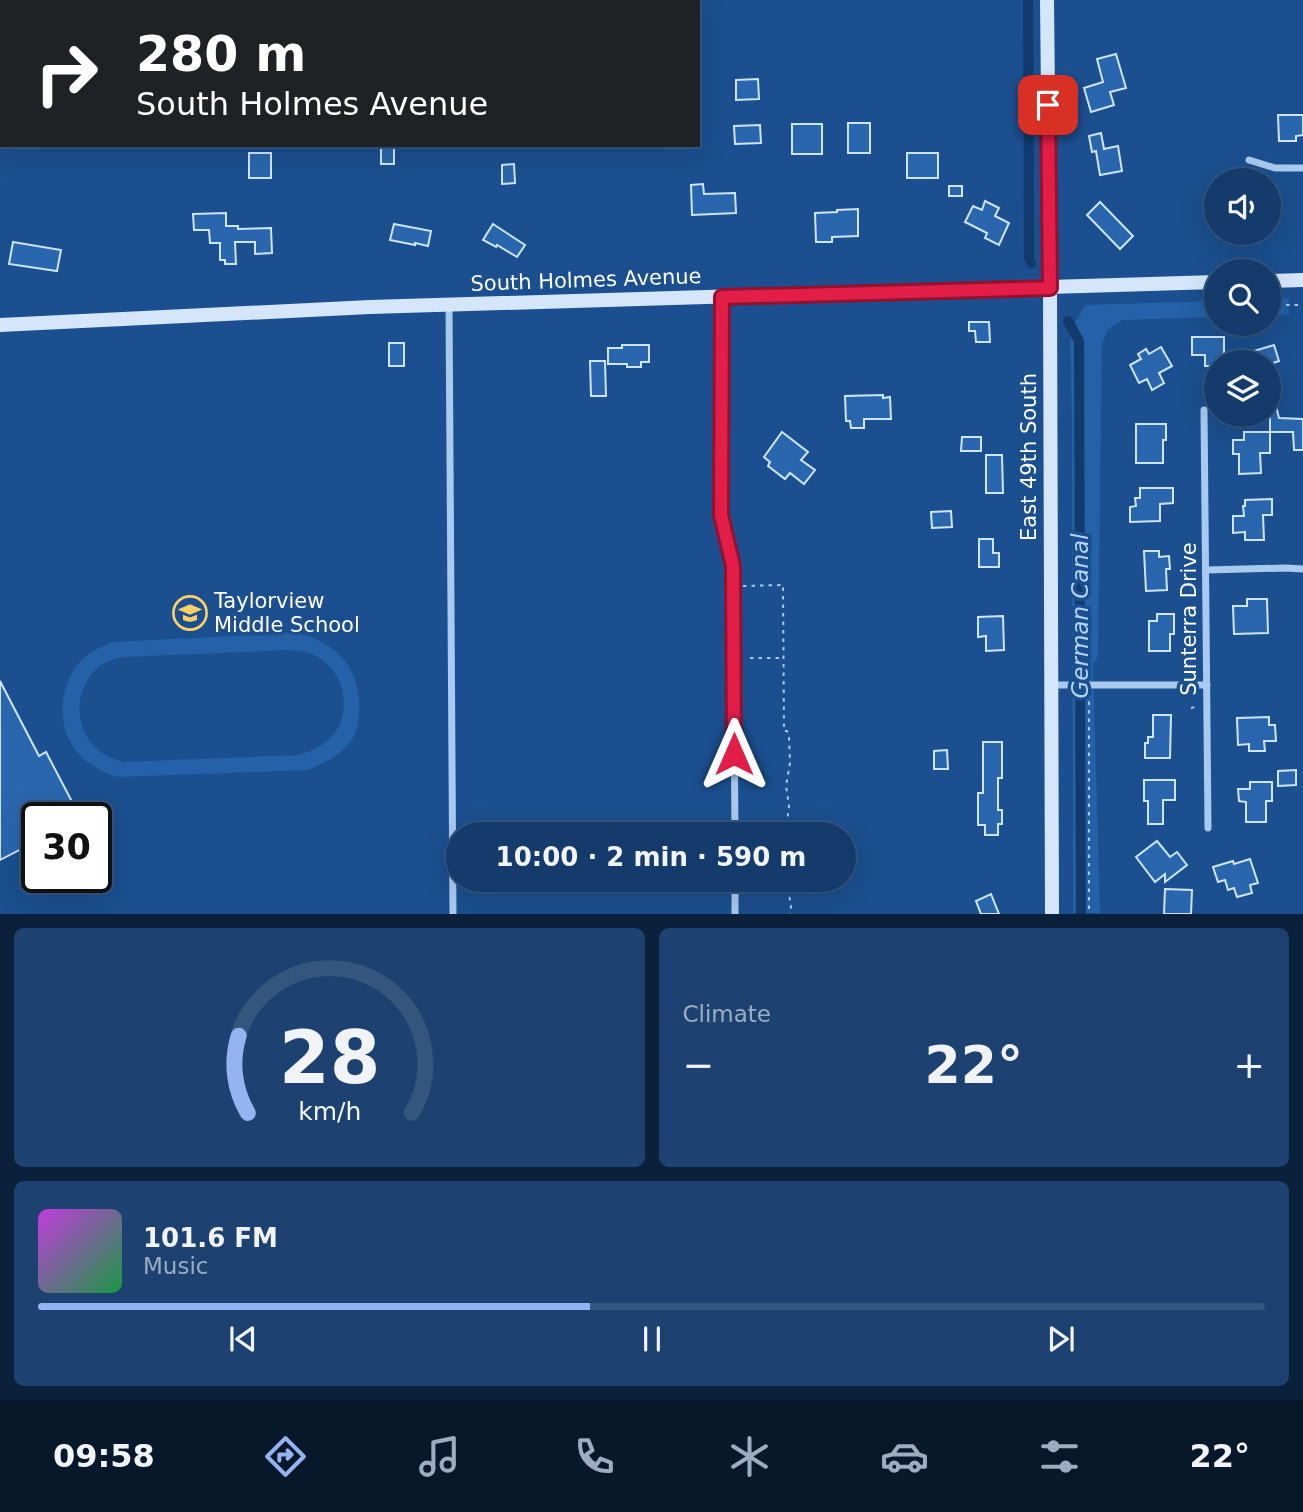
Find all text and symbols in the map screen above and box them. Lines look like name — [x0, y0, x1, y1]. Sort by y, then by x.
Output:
text: 280 m — [136, 26, 306, 83]
icon: right — [21, 28, 112, 119]
pin — [1018, 75, 1078, 135]
text: South Holmes Avenue — [136, 85, 488, 123]
icon: arrive — [1029, 86, 1067, 124]
map controls — [1204, 168, 1281, 427]
button: sound — [1204, 168, 1281, 245]
button: search — [1204, 259, 1281, 336]
street label: South Holmes Avenue — [470, 264, 702, 296]
button: layers — [1204, 350, 1281, 427]
street label: East 49th South — [1017, 373, 1041, 541]
water label: German Canal — [1067, 533, 1093, 699]
street label: Sunterra Drive — [1177, 542, 1201, 696]
place label: Taylorview Middle School — [213, 589, 360, 637]
school or university icon: Taylorview Middle School — [171, 594, 209, 632]
position arrow — [697, 717, 771, 791]
speed limit sign: 30 — [21, 802, 112, 893]
text: 10:00 · 2 min · 590 m — [496, 842, 806, 872]
text: Climate — [683, 1001, 771, 1027]
text: 28 — [279, 1016, 380, 1101]
text: 22° — [925, 1035, 1023, 1095]
text: − — [683, 1043, 714, 1087]
text: + — [1233, 1043, 1265, 1087]
text: km/h — [298, 1097, 361, 1126]
text: 101.6 FM — [143, 1223, 278, 1253]
text: Music — [143, 1253, 208, 1279]
icon: previous — [224, 1320, 262, 1358]
icon: pause — [633, 1320, 671, 1358]
icon: next — [1042, 1320, 1080, 1358]
icon: directions — [261, 1432, 310, 1481]
icon: music — [415, 1432, 464, 1481]
icon: phone — [570, 1432, 619, 1481]
icon: climate — [725, 1432, 774, 1481]
icon: car — [880, 1432, 929, 1481]
icon: filters — [1035, 1432, 1084, 1481]
text: 09:58 — [53, 1437, 155, 1475]
text: 22° — [1189, 1437, 1250, 1475]

